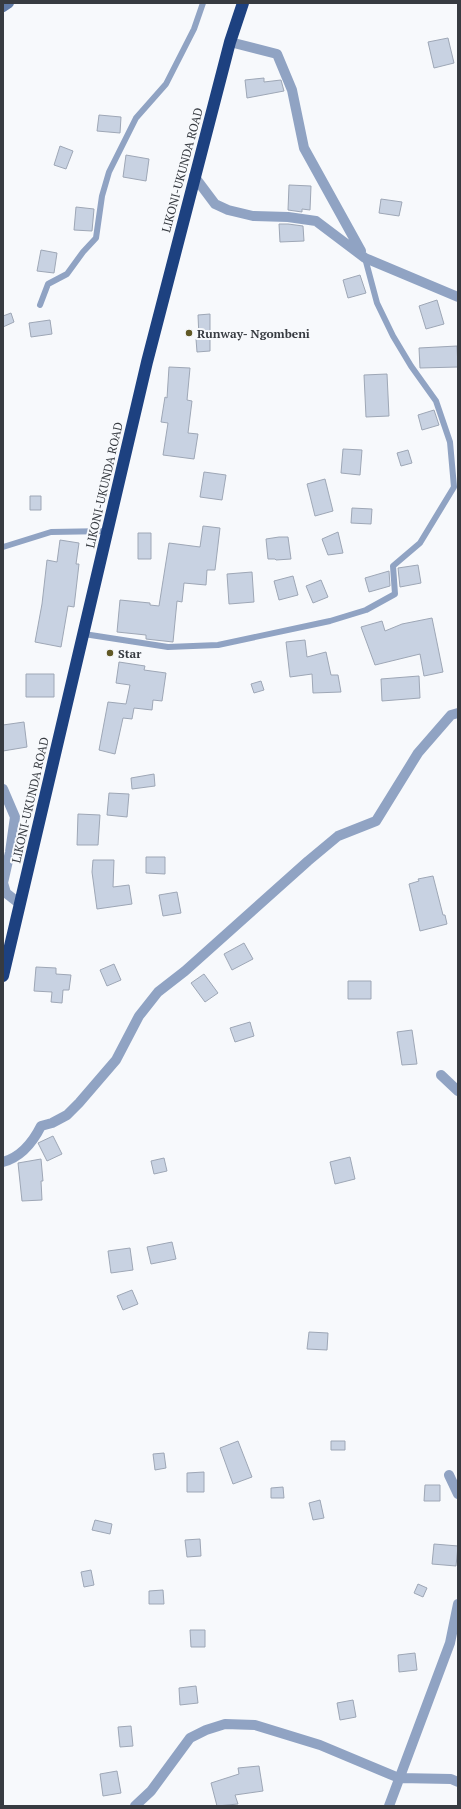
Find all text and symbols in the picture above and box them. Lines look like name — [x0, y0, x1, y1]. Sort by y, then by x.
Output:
street label: LIKONI-UKUNDA ROAD — [158, 106, 206, 234]
place label: Runway- Ngombeni — [197, 326, 310, 341]
marker: Runway- Ngombeni — [184, 328, 194, 338]
street label: LIKONI-UKUNDA ROAD — [82, 421, 126, 549]
place label: Star — [118, 646, 142, 661]
marker: Star — [105, 648, 115, 658]
street label: LIKONI-UKUNDA ROAD — [8, 736, 52, 864]

